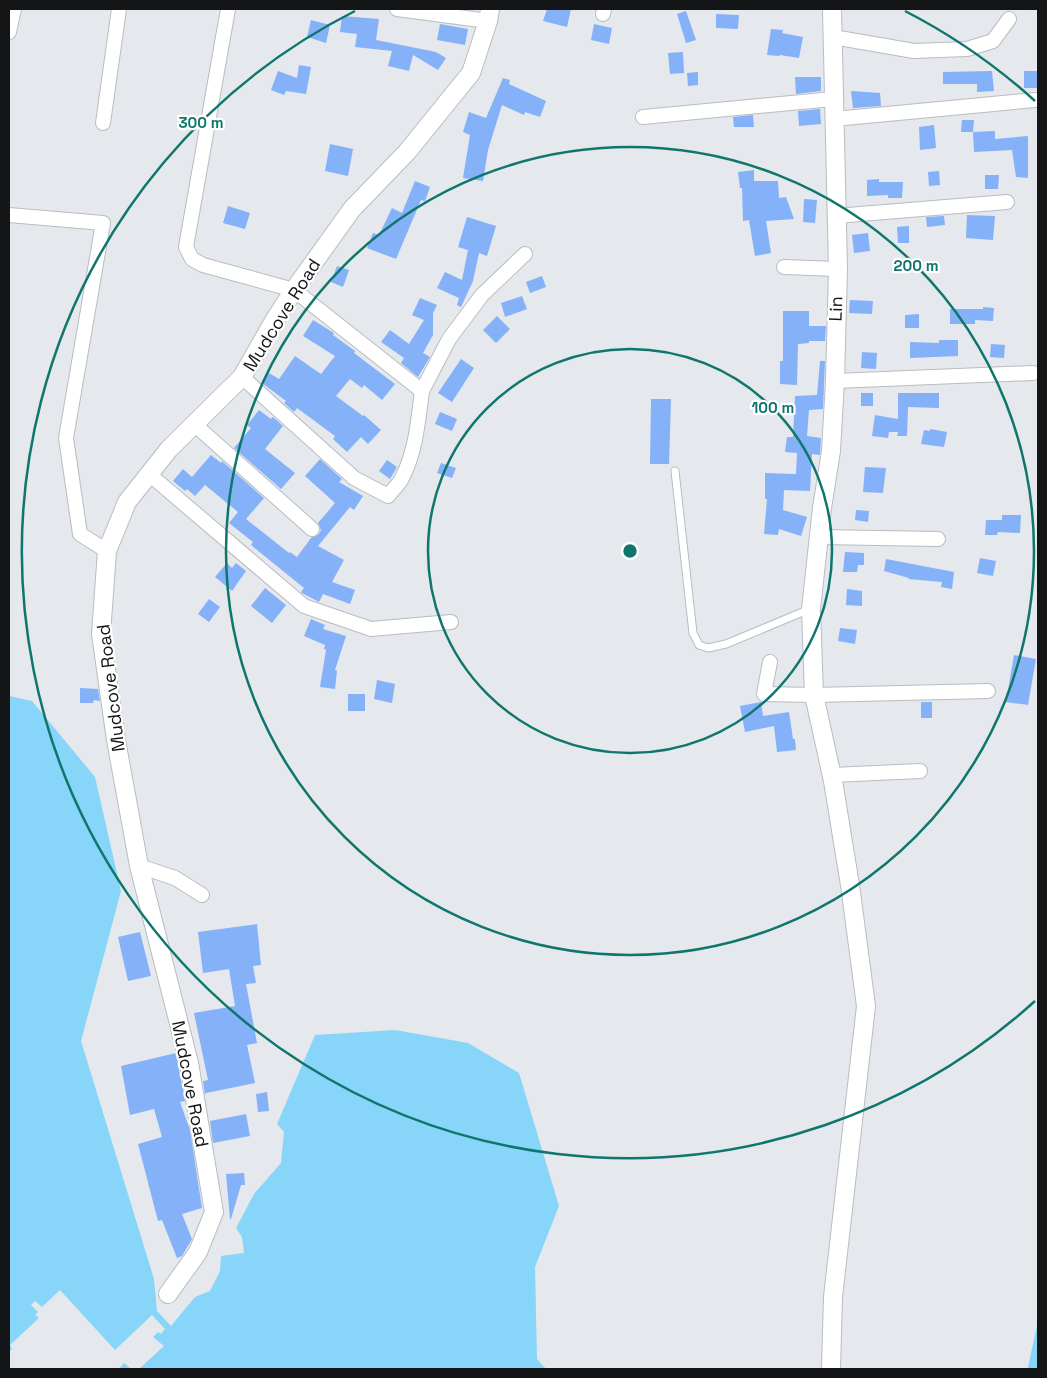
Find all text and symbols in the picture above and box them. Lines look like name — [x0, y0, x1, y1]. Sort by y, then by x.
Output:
text: 300 m — [178, 113, 224, 132]
street label: Mudcove Road — [238, 254, 325, 375]
text: 200 m — [894, 256, 938, 275]
street label: Lin — [824, 296, 847, 322]
text: 100 m — [752, 398, 794, 417]
centre of rings — [621, 542, 639, 560]
street label: Mudcove Road — [91, 623, 130, 753]
street label: Mudcove Road — [167, 1019, 214, 1149]

